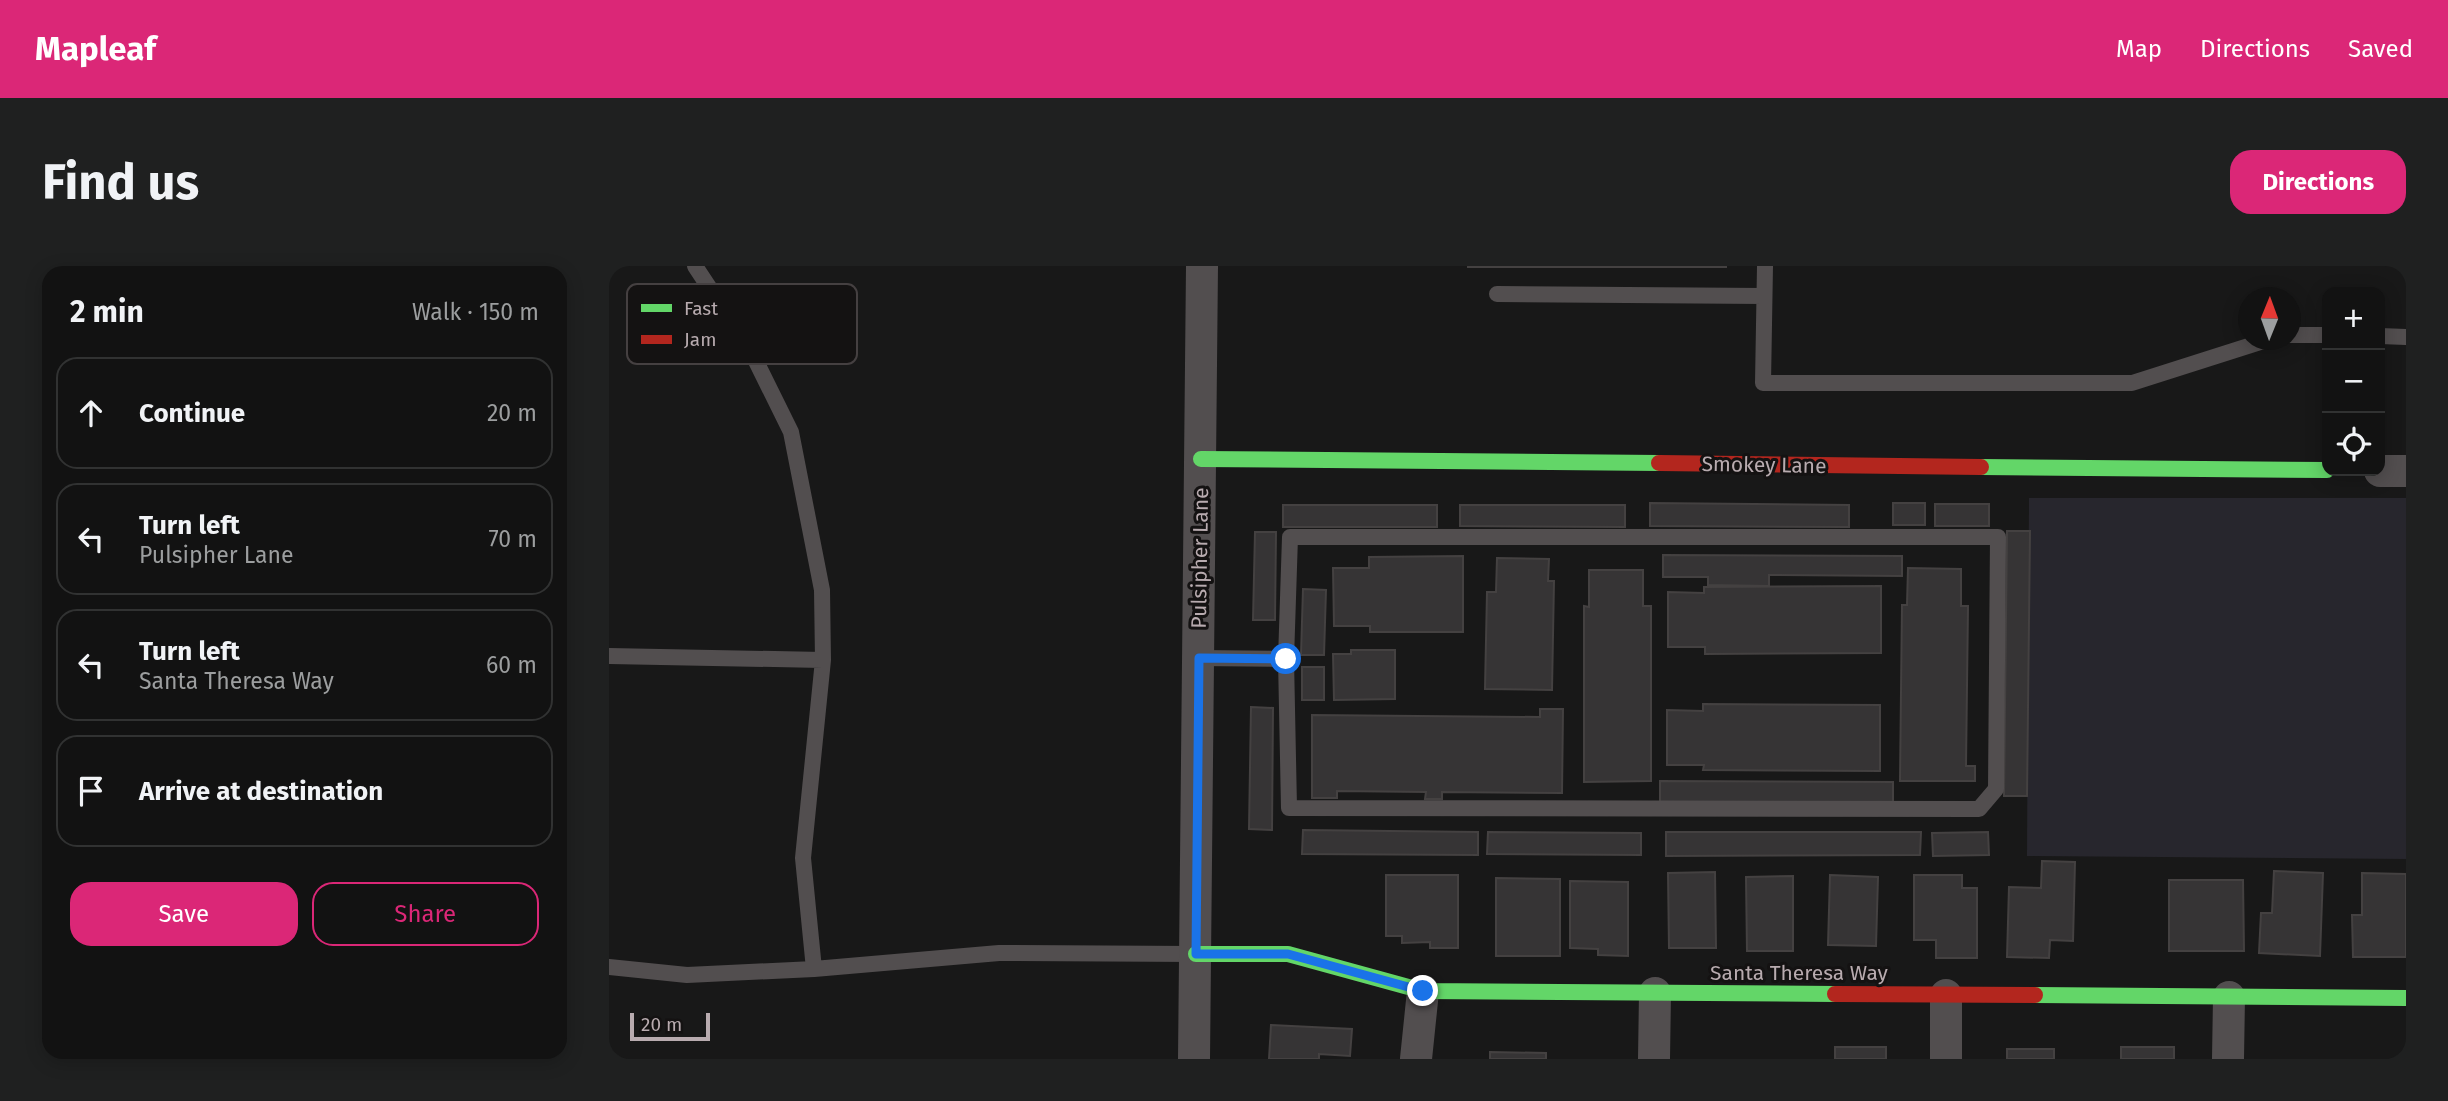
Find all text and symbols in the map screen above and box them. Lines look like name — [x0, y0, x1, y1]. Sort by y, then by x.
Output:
text: Mapleaf — [35, 29, 156, 69]
text: Map — [2116, 35, 2162, 63]
text: Directions — [2200, 35, 2310, 63]
text: Saved — [2348, 35, 2413, 63]
button: Directions — [2230, 150, 2406, 214]
text: Find us — [42, 153, 199, 212]
legend — [627, 284, 857, 364]
north arrow — [2238, 287, 2301, 350]
map controls — [2322, 287, 2385, 476]
button: + — [2322, 287, 2385, 350]
text: 2 min — [70, 294, 144, 330]
text: Fast — [684, 297, 718, 320]
text: Walk · 150 m — [412, 298, 539, 326]
text: Jam — [684, 328, 716, 351]
button: − — [2322, 350, 2385, 413]
icon: ahead — [72, 394, 110, 432]
text: Continue — [139, 398, 245, 429]
text: 20 m — [487, 399, 537, 427]
button: locate — [2322, 413, 2385, 476]
street label: Smokey Lane — [1701, 451, 1827, 479]
street label: Pulsipher Lane — [1186, 487, 1214, 629]
text: Turn left — [139, 510, 240, 541]
icon: left — [72, 520, 110, 558]
text: 70 m — [488, 525, 537, 553]
text: Pulsipher Lane — [139, 541, 294, 569]
text: Turn left — [139, 636, 240, 667]
route start — [1270, 643, 1301, 674]
icon: left — [72, 646, 110, 684]
text: 60 m — [486, 651, 537, 679]
text: Santa Theresa Way — [139, 667, 334, 695]
icon: arrive — [72, 772, 110, 810]
text: Arrive at destination — [139, 776, 383, 807]
button: Save — [70, 882, 298, 946]
button: Share — [312, 882, 539, 946]
street label: Santa Theresa Way — [1710, 960, 1889, 986]
route end — [1407, 975, 1438, 1006]
scale bar — [630, 1010, 711, 1042]
text: 20 m — [641, 1013, 682, 1036]

